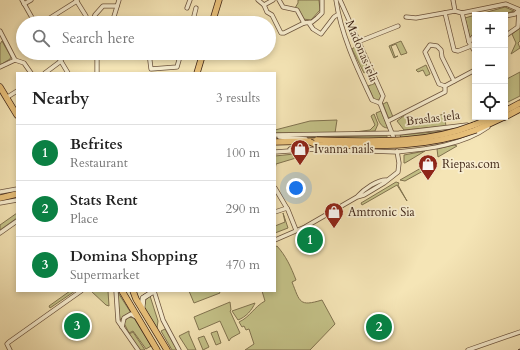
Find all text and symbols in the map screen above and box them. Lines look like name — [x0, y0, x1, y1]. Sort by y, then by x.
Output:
map controls — [472, 12, 508, 120]
button: + — [472, 12, 508, 48]
search box — [16, 16, 276, 60]
street label: Madonas iela — [342, 18, 383, 85]
icon: search — [30, 27, 52, 49]
text: Search here — [62, 28, 135, 48]
button: − — [472, 48, 508, 84]
button: locate — [472, 84, 508, 120]
text: Nearby — [32, 87, 89, 110]
text: 3 results — [216, 89, 260, 107]
street label: Braslas iela — [405, 107, 462, 129]
text: Befrites — [70, 134, 123, 154]
shop icon: Ivanna nails — [289, 138, 311, 166]
place label: Ivanna nails — [314, 141, 374, 157]
text: 1 — [42, 144, 48, 162]
text: 100 m — [226, 144, 260, 162]
shop icon: Riepas.com — [417, 153, 439, 181]
text: Restaurant — [70, 154, 128, 172]
place label: Riepas.com — [442, 156, 501, 172]
your location — [286, 178, 306, 198]
text: Stats Rent — [70, 190, 138, 210]
text: 2 — [42, 200, 48, 218]
text: 290 m — [226, 200, 260, 218]
shop icon: Amtronic Sia — [323, 201, 345, 229]
place label: Amtronic Sia — [348, 204, 416, 220]
text: Place — [70, 210, 98, 228]
pin: 1 — [297, 225, 323, 255]
text: Domina Shopping — [70, 246, 197, 266]
text: 3 — [42, 256, 48, 274]
text: 470 m — [226, 256, 260, 274]
text: Supermarket — [70, 266, 140, 284]
pin: 3 — [64, 311, 90, 341]
pin: 2 — [366, 312, 392, 342]

